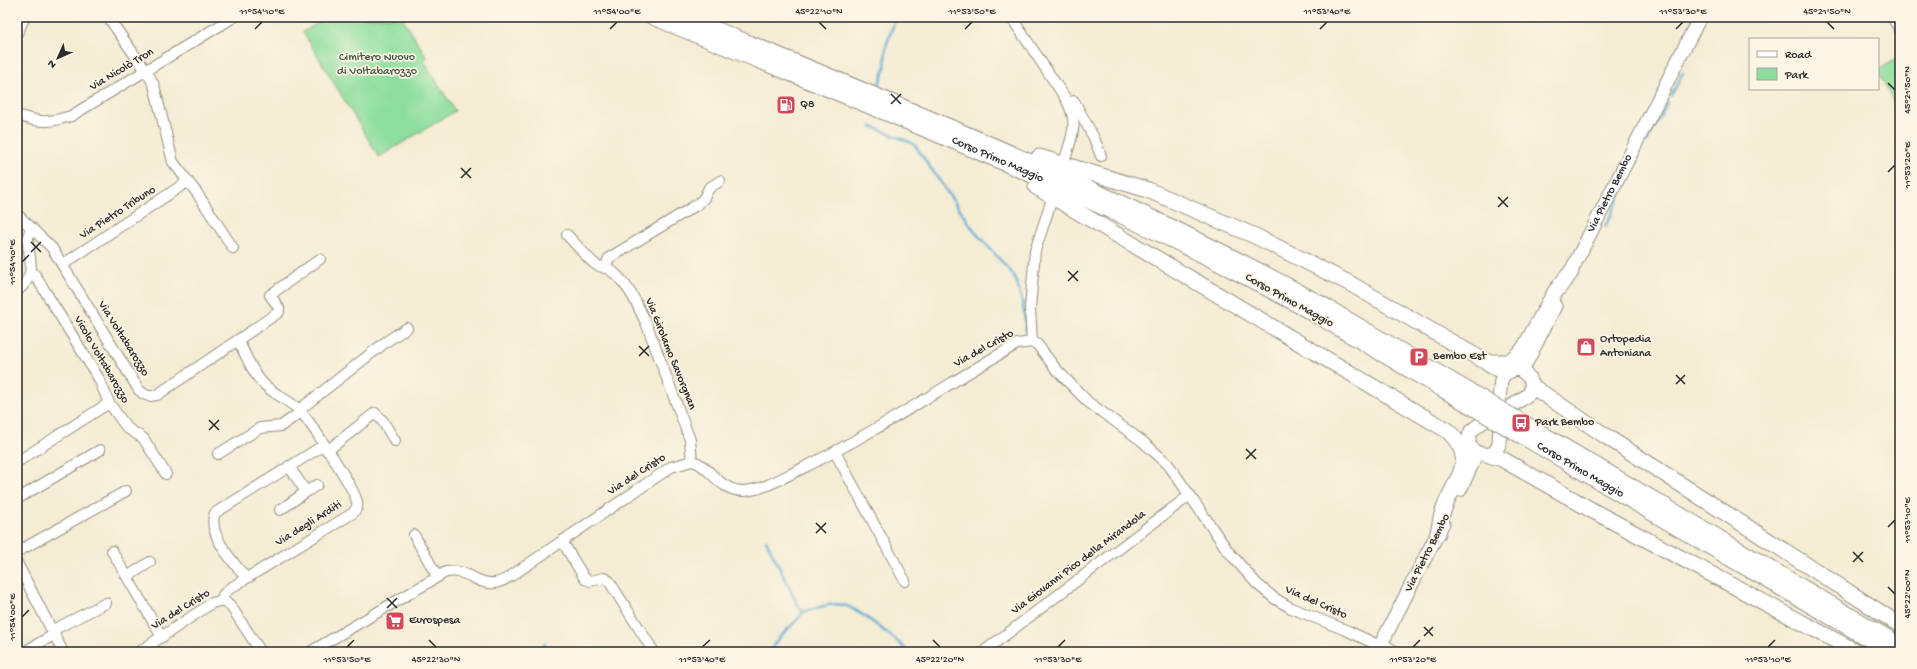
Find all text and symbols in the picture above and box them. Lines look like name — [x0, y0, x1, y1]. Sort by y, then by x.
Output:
text: 11°54'10"E — [238, 6, 285, 18]
text: 11°54'00"E — [593, 6, 641, 18]
text: 45°22'10"N — [795, 6, 843, 18]
text: 11°53'50"E — [948, 6, 996, 18]
text: 11°53'40"E — [1303, 6, 1351, 18]
text: 11°53'30"E — [1659, 6, 1707, 18]
text: 45°21'50"N — [1803, 6, 1851, 18]
north arrow — [38, 38, 78, 78]
legend — [1749, 38, 1879, 90]
street label: Via Nicolò Tron — [87, 45, 157, 95]
text: Road — [1785, 49, 1812, 63]
park label: Cimitero Nuovo di Voltabarozzo — [337, 51, 417, 79]
text: N — [46, 57, 59, 70]
text: 45°21'50"N — [1902, 66, 1914, 114]
text: Park — [1784, 69, 1810, 83]
fuel station icon: Q8 — [775, 94, 797, 116]
place label: Q8 — [800, 98, 815, 112]
street label: Corso Primo Maggio — [949, 134, 1046, 186]
text: 11°53'20"E — [1902, 141, 1914, 189]
street label: Via Pietro Bembo — [1584, 152, 1636, 236]
street label: Via Pietro Tribuno — [77, 183, 159, 243]
text: 11°54'10"E — [7, 239, 19, 286]
street label: Corso Primo Maggio — [1242, 271, 1336, 331]
street label: Via Girolamo Savorgnan — [641, 295, 699, 412]
street label: Via Voltabarozzo — [94, 298, 152, 379]
street label: Vicolo Voltabarozzo — [70, 313, 132, 406]
street label: Via del Cristo — [951, 327, 1016, 372]
place label: Ortopedia Antoniana — [1600, 333, 1652, 361]
shop icon: Ortopedia Antoniana — [1575, 336, 1597, 358]
parking icon: Bembo Est — [1408, 346, 1430, 368]
place label: Bembo Est — [1432, 350, 1487, 364]
bus stop icon: Park Bembo — [1510, 412, 1532, 434]
place label: Park Bembo — [1534, 416, 1594, 430]
street label: Corso Primo Maggio — [1534, 439, 1626, 502]
street label: Via del Cristo — [605, 451, 669, 499]
text: 11°53'10"E — [1902, 496, 1914, 544]
street label: Via degli Arditi — [272, 498, 345, 550]
street label: Via Giovanni Pico della Mirandola — [1008, 508, 1149, 619]
street label: Via Pietro Bembo — [1402, 512, 1454, 595]
text: 45°22'00"N — [1902, 569, 1914, 618]
street label: Via del Cristo — [1282, 583, 1349, 623]
street label: Via del Cristo — [148, 586, 213, 634]
text: 11°54'00"E — [7, 593, 19, 641]
supermarket icon: Eurospesa — [384, 610, 406, 632]
place label: Eurospesa — [409, 614, 461, 628]
text: 11°53'50"E — [323, 654, 371, 666]
text: 45°22'30"N — [412, 654, 461, 666]
text: 11°53'40"E — [678, 654, 726, 666]
text: 45°22'20"N — [916, 654, 965, 666]
text: 11°53'30"E — [1034, 654, 1082, 666]
text: 11°53'20"E — [1389, 654, 1437, 666]
text: 11°53'10"E — [1744, 654, 1792, 666]

